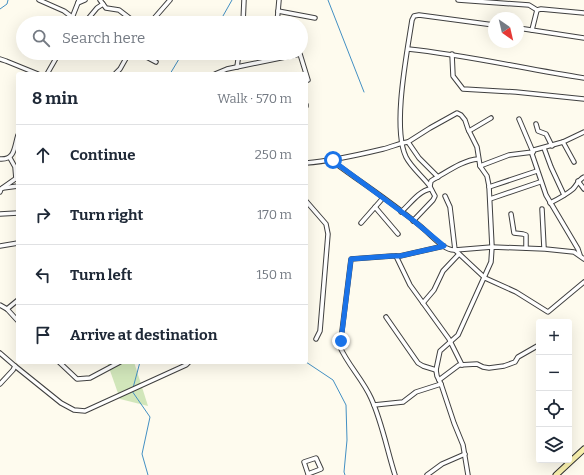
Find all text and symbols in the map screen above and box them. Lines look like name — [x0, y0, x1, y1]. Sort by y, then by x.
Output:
north arrow — [488, 12, 524, 48]
search box — [16, 16, 308, 60]
icon: search — [30, 27, 52, 49]
text: Search here — [62, 29, 145, 47]
text: 8 min — [32, 88, 78, 109]
text: Walk · 570 m — [217, 91, 292, 106]
icon: ahead — [32, 144, 54, 166]
text: Continue — [70, 146, 136, 164]
text: 250 m — [255, 147, 292, 162]
route start — [324, 151, 342, 169]
icon: right — [32, 204, 54, 226]
text: Turn right — [70, 206, 143, 224]
text: 170 m — [257, 207, 292, 222]
icon: left — [32, 264, 54, 286]
text: Turn left — [70, 266, 132, 284]
text: 150 m — [256, 267, 292, 282]
map controls — [536, 319, 572, 463]
button: + — [536, 319, 572, 355]
icon: arrive — [32, 324, 54, 346]
text: Arrive at destination — [70, 326, 217, 344]
route end — [332, 332, 350, 350]
button: − — [536, 355, 572, 391]
button: locate — [536, 391, 572, 427]
button: layers — [536, 427, 572, 463]

